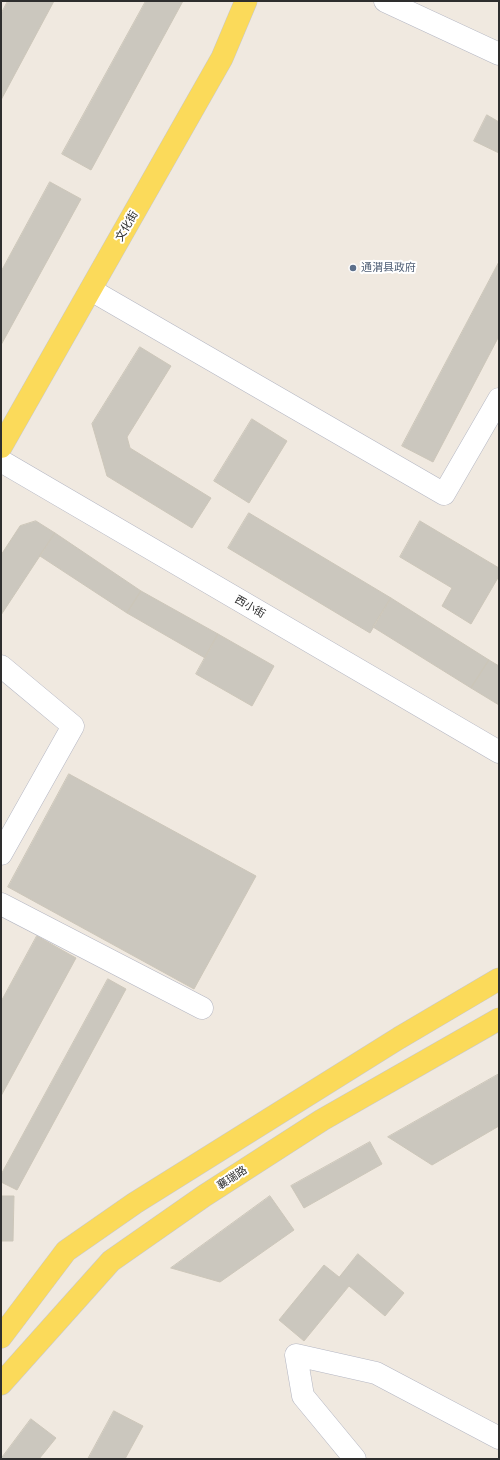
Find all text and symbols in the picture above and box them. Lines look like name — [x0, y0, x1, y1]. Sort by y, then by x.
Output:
street label: 文化街 — [113, 208, 141, 244]
place label: 通渭县政府 — [361, 261, 416, 275]
marker: 通渭县政府 — [348, 263, 358, 273]
street label: 西小街 — [232, 593, 268, 621]
street label: 襄瑞路 — [215, 1163, 249, 1193]

